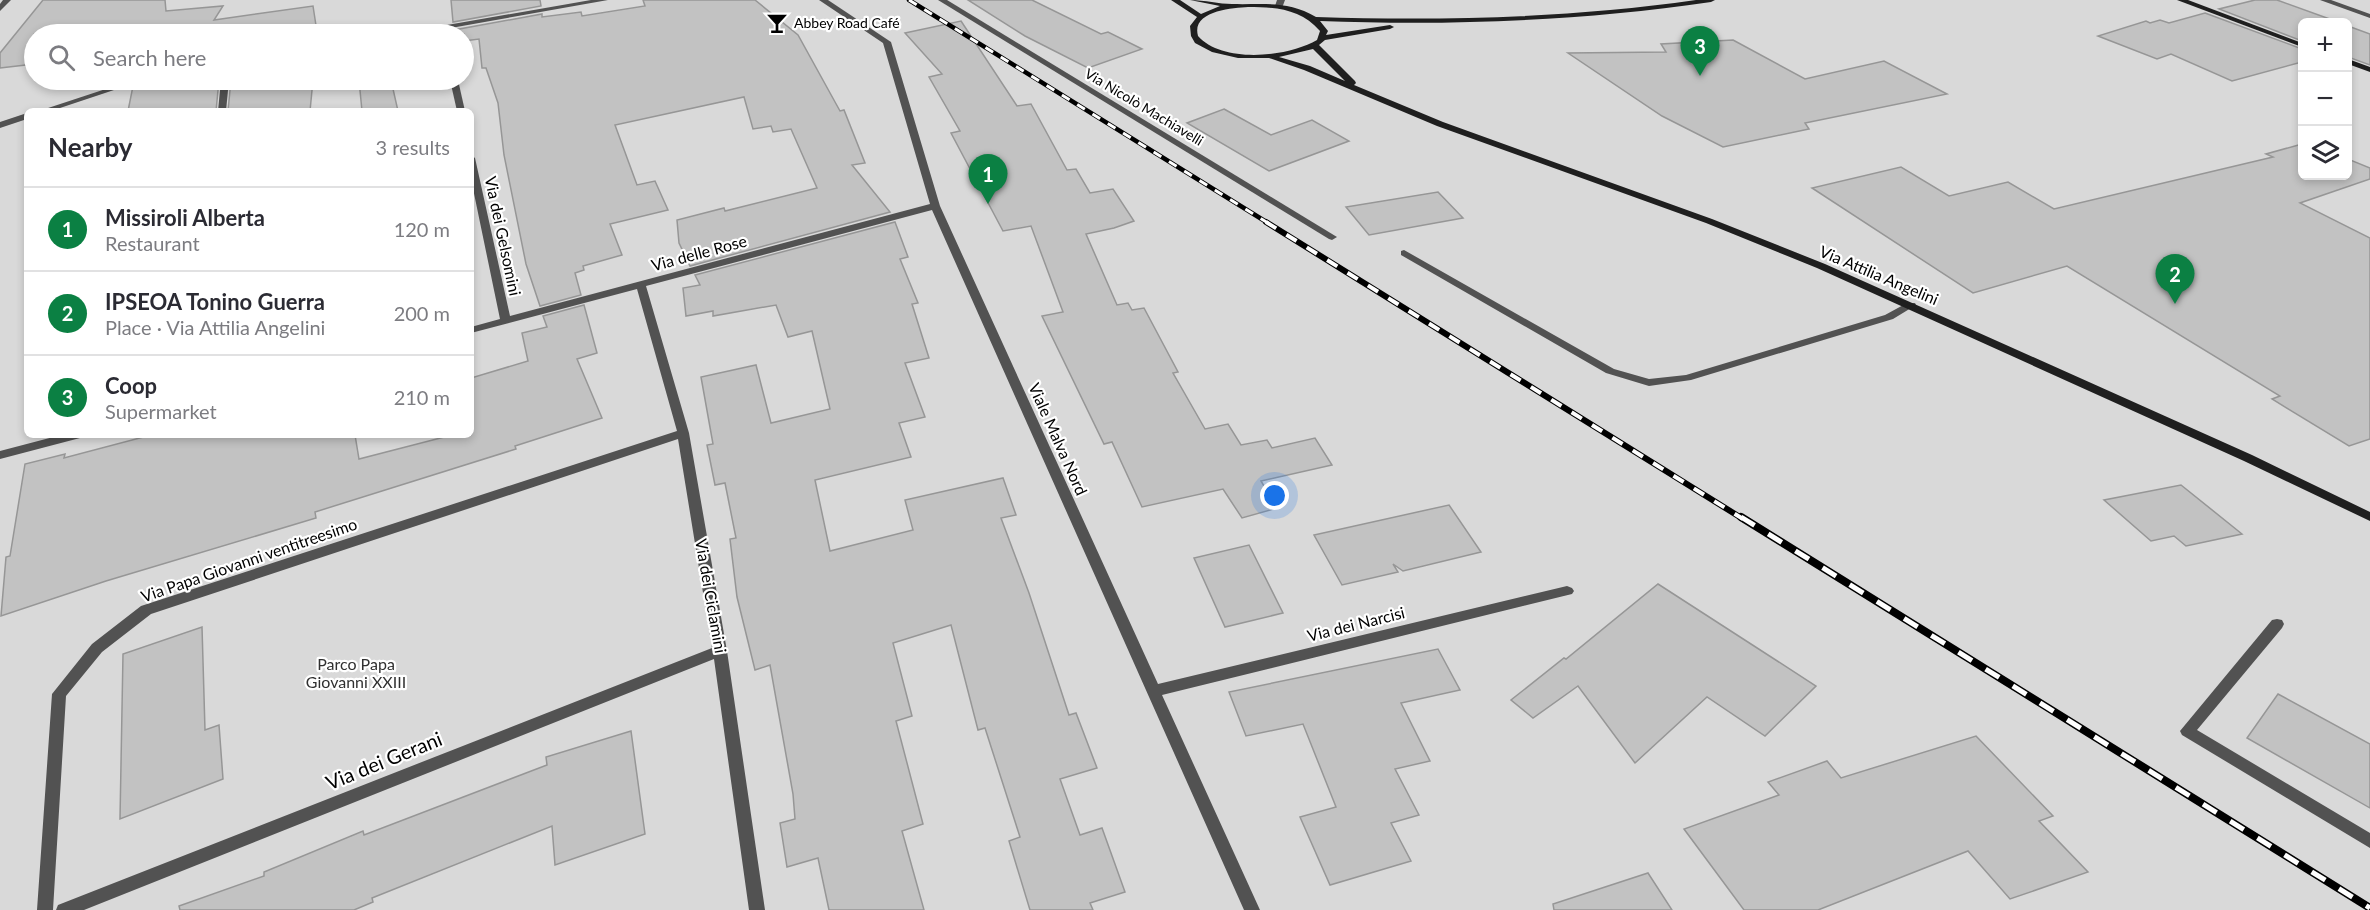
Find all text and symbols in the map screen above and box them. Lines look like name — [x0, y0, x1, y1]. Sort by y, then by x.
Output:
bar icon: Abbey Road Café — [765, 11, 789, 35]
place label: Abbey Road Café — [794, 14, 900, 31]
map controls — [2298, 18, 2352, 180]
button: + — [2298, 18, 2352, 72]
search box — [24, 24, 474, 90]
pin: 3 — [1680, 26, 1720, 76]
icon: search — [45, 41, 78, 74]
text: Search here — [93, 44, 206, 71]
street label: Via Nicolò Machiavelli — [1082, 64, 1207, 149]
button: − — [2298, 72, 2352, 126]
button: layers — [2298, 126, 2352, 180]
text: Nearby — [48, 131, 133, 163]
text: 3 results — [375, 135, 450, 159]
pin: 1 — [968, 154, 1008, 204]
street label: Via dei Gelsomini — [482, 174, 525, 297]
text: Missiroli Alberta — [105, 204, 265, 231]
text: 1 — [62, 217, 73, 241]
text: 120 m — [394, 217, 450, 241]
text: Restaurant — [105, 231, 200, 255]
street label: Via delle Rose — [649, 231, 749, 274]
street label: Via Attilia Angelini — [1817, 241, 1942, 308]
pin: 2 — [2156, 254, 2194, 304]
text: IPSEOA Tonino Guerra — [105, 288, 325, 315]
text: 2 — [62, 301, 73, 325]
text: 200 m — [394, 301, 450, 325]
text: Place · Via Attilia Angelini — [105, 315, 325, 339]
text: Coop — [105, 372, 157, 399]
street label: Viale Malva Nord — [1025, 380, 1092, 498]
text: 3 — [62, 385, 73, 409]
text: 210 m — [394, 385, 450, 409]
text: Supermarket — [105, 399, 217, 423]
your location — [1260, 481, 1289, 510]
street label: Via Papa Giovanni ventitreesimo — [138, 514, 359, 605]
street label: Via dei Ciclamini — [692, 537, 731, 655]
street label: Via dei Narcisi — [1305, 602, 1407, 645]
park label: Parco Papa Giovanni XXIII — [306, 654, 406, 691]
street label: Via dei Gerani — [322, 726, 445, 794]

